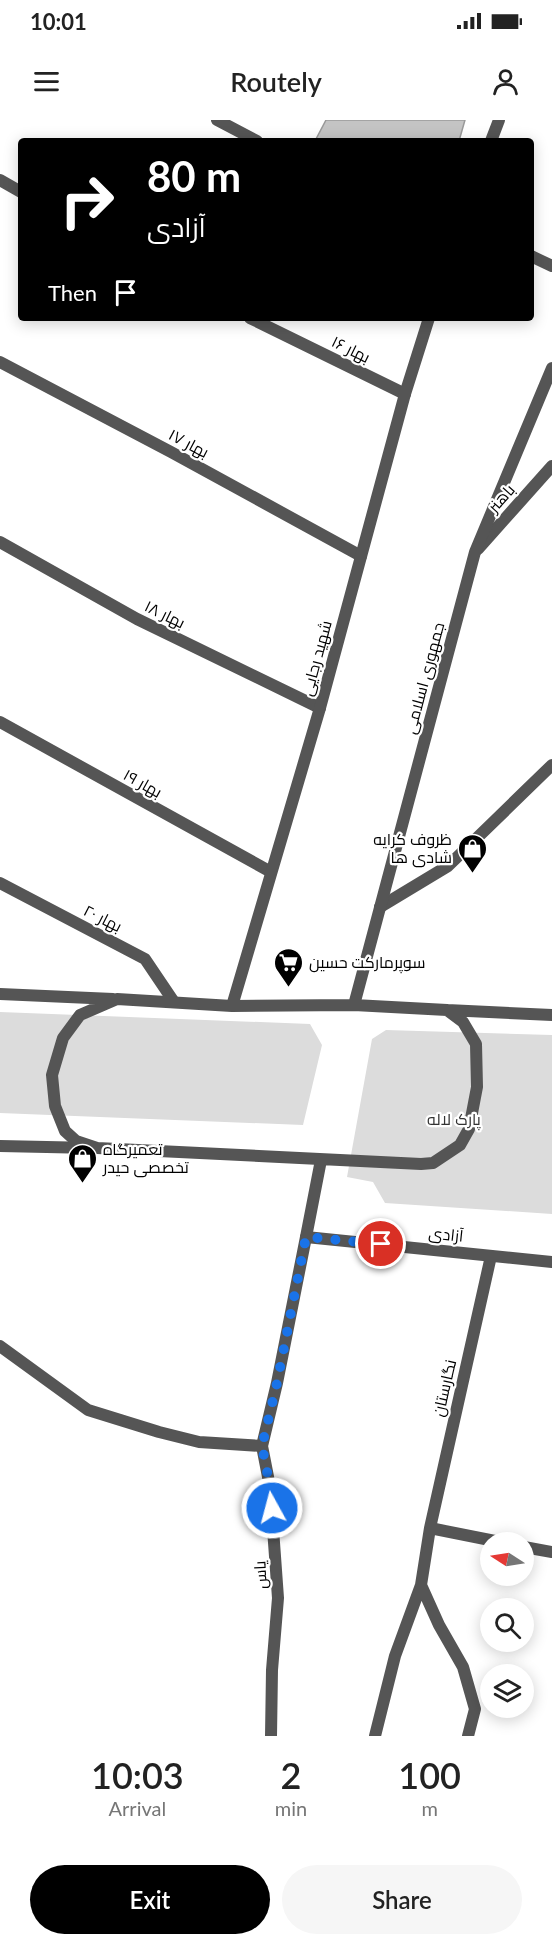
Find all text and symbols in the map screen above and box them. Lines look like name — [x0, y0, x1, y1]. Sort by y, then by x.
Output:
text: 10:01 — [30, 8, 87, 35]
icon: menu — [30, 65, 63, 98]
text: Routely — [230, 65, 322, 98]
icon: person — [489, 65, 522, 98]
text: 80 m — [147, 151, 241, 201]
icon: right — [48, 162, 126, 240]
text: آزادی — [147, 210, 206, 243]
icon: arrive — [109, 276, 142, 309]
text: Then — [48, 279, 97, 306]
street label: بهار ۱۶ — [328, 331, 374, 368]
street label: بهار ۱۷ — [165, 424, 213, 463]
street label: باهنر — [482, 480, 519, 517]
street label: بهار ۱۸ — [141, 596, 189, 633]
street label: شهید رجایی — [296, 618, 337, 698]
street label: جمهوری اسلامی — [399, 620, 449, 736]
street label: بهار ۱۹ — [120, 764, 166, 803]
place label: ظروف کرایه شادی ها — [373, 829, 452, 868]
shop icon: ظروف کرایه شادی ها — [457, 832, 489, 874]
street label: بهار ۲۰ — [80, 900, 125, 937]
supermarket icon: سوپرمارکت حسین — [272, 946, 304, 988]
place label: سوپرمارکت حسین — [309, 952, 425, 974]
park label: پارک لاله — [427, 1109, 482, 1131]
place label: تعمیرگاه تخصصی حیدر — [102, 1139, 190, 1178]
shop icon: تعمیرگاه تخصصی حیدر — [66, 1142, 98, 1184]
pin — [355, 1218, 406, 1269]
street label: آزادی — [428, 1222, 465, 1247]
icon: arrive — [364, 1227, 397, 1260]
street label: نگارستان — [428, 1358, 461, 1419]
position arrow — [240, 1476, 304, 1540]
north arrow — [480, 1532, 534, 1586]
map controls — [480, 1532, 534, 1718]
street label: یاس — [249, 1560, 272, 1590]
button: search — [480, 1598, 534, 1652]
button: layers — [480, 1664, 534, 1718]
text: 10:03 — [91, 1753, 184, 1797]
text: 2 — [281, 1753, 301, 1797]
text: 100 — [398, 1753, 461, 1797]
text: Arrival — [109, 1796, 166, 1820]
text: min — [275, 1796, 307, 1820]
text: m — [421, 1796, 438, 1820]
button: Exit — [30, 1865, 270, 1934]
button: Share — [282, 1865, 522, 1934]

